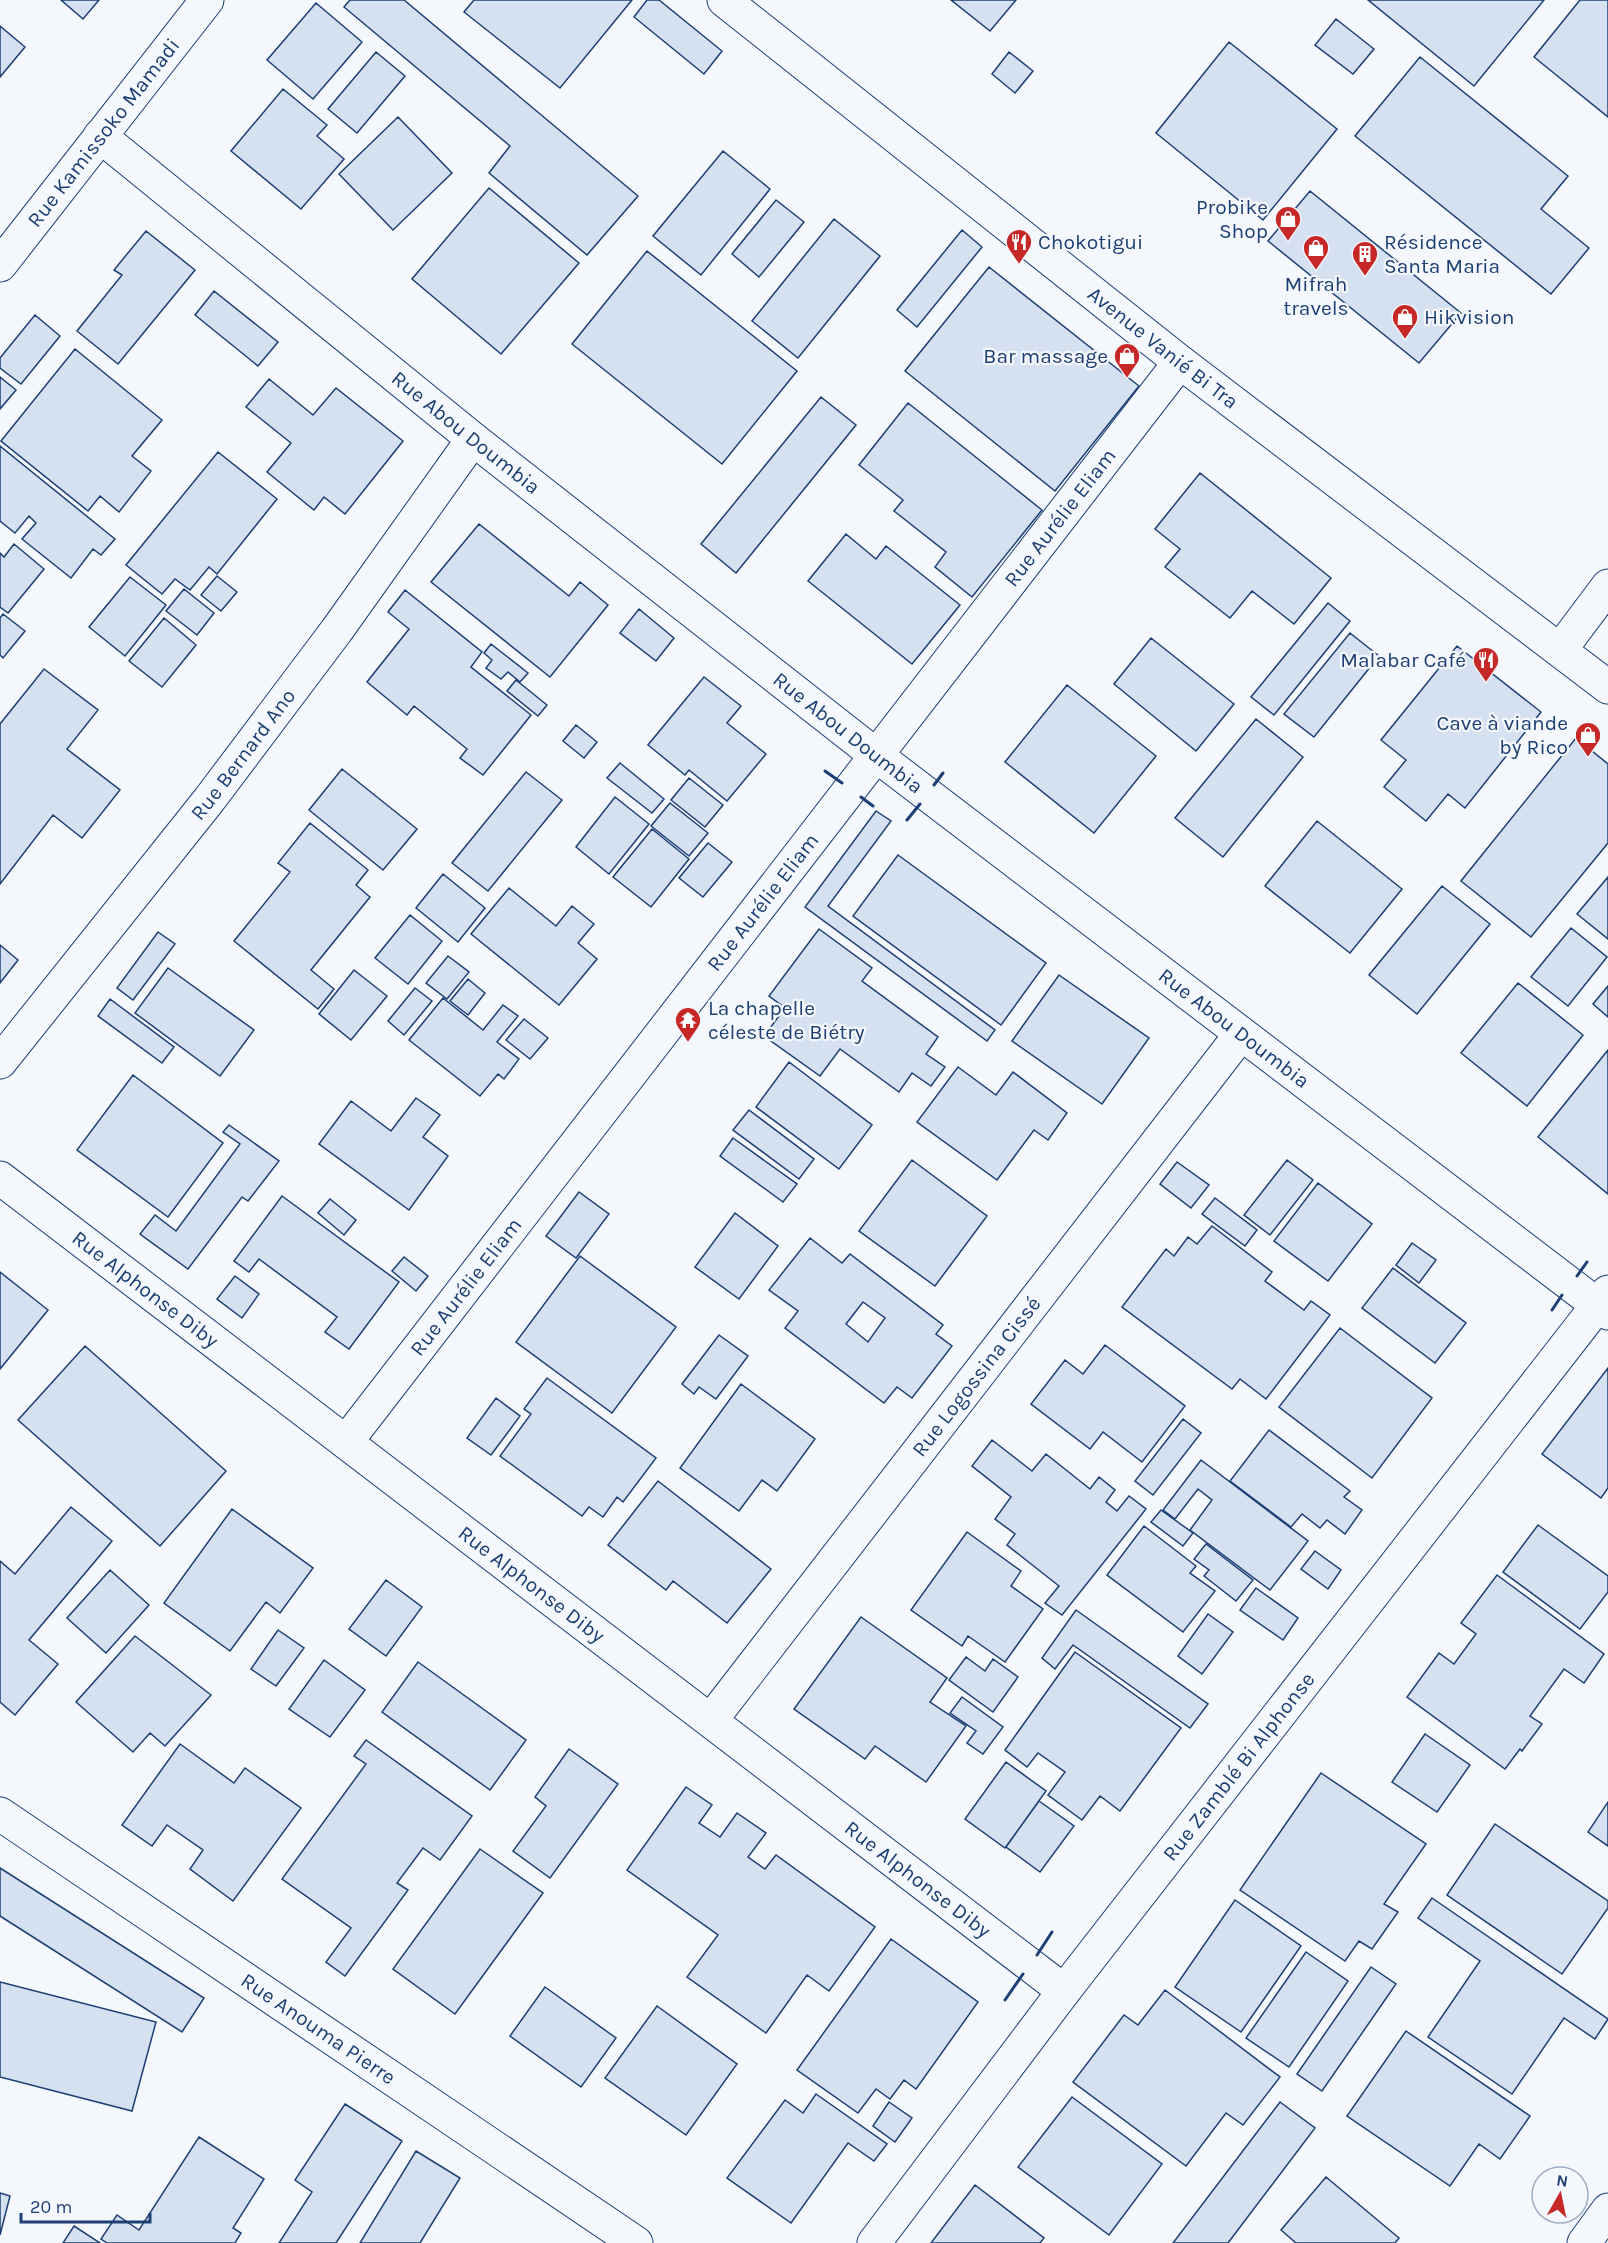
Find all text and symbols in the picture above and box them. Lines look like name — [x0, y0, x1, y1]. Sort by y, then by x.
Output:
street label: Rue Kamissoko Mamadi — [22, 33, 185, 232]
place label: Probike Shop — [1196, 195, 1268, 243]
shop icon: Probike Shop — [1273, 204, 1303, 242]
restaurant icon: Chokotigui — [1004, 227, 1034, 265]
place label: Chokotigui — [1038, 230, 1143, 254]
place label: Résidence Santa Maria — [1384, 230, 1500, 278]
shop icon: Mifrah travels — [1301, 233, 1331, 271]
building icon: Résidence Santa Maria — [1350, 239, 1380, 277]
place label: Mifrah travels — [1283, 272, 1349, 320]
street label: Avenue Vanié Bi Tra — [1083, 282, 1243, 414]
shop icon: Hikvision — [1390, 302, 1420, 340]
place label: Hikvision — [1424, 305, 1514, 329]
shop icon: Bar massage — [1112, 341, 1142, 379]
place label: Bar massage — [983, 344, 1108, 368]
street label: Rue Abou Doumbia — [387, 366, 545, 499]
street label: Rue Aurélie Eliam — [999, 444, 1121, 591]
restaurant icon: Malabar Café — [1471, 645, 1501, 683]
place label: Malabar Café — [1340, 648, 1466, 672]
street label: Rue Abou Doumbia — [768, 667, 928, 799]
street label: Rue Bernard Ano — [186, 684, 300, 825]
place label: Cave à viande by Rico — [1436, 711, 1568, 759]
shop icon: Cave à viande by Rico — [1573, 720, 1603, 758]
street label: Rue Aurélie Eliam — [702, 829, 824, 976]
street label: Rue Abou Doumbia — [1154, 963, 1314, 1093]
place label: La chapelle céleste de Biétry — [708, 996, 865, 1044]
temple icon: La chapelle céleste de Biétry — [673, 1005, 703, 1043]
street label: Rue Aurélie Eliam — [405, 1213, 527, 1361]
street label: Rue Alphonse Diby — [68, 1226, 223, 1353]
street label: Rue Logossina Cissé — [907, 1292, 1046, 1461]
street label: Rue Alphonse Diby — [454, 1521, 610, 1648]
street label: Rue Zamblé Bi Alphonse — [1158, 1667, 1320, 1866]
street label: Rue Alphonse Diby — [840, 1816, 996, 1943]
street label: Rue Anouma Pierre — [237, 1968, 400, 2089]
north arrow — [1530, 2165, 1590, 2225]
text: N — [1555, 2170, 1569, 2191]
scale bar — [21, 2186, 150, 2224]
text: 20 m — [30, 2196, 72, 2218]

